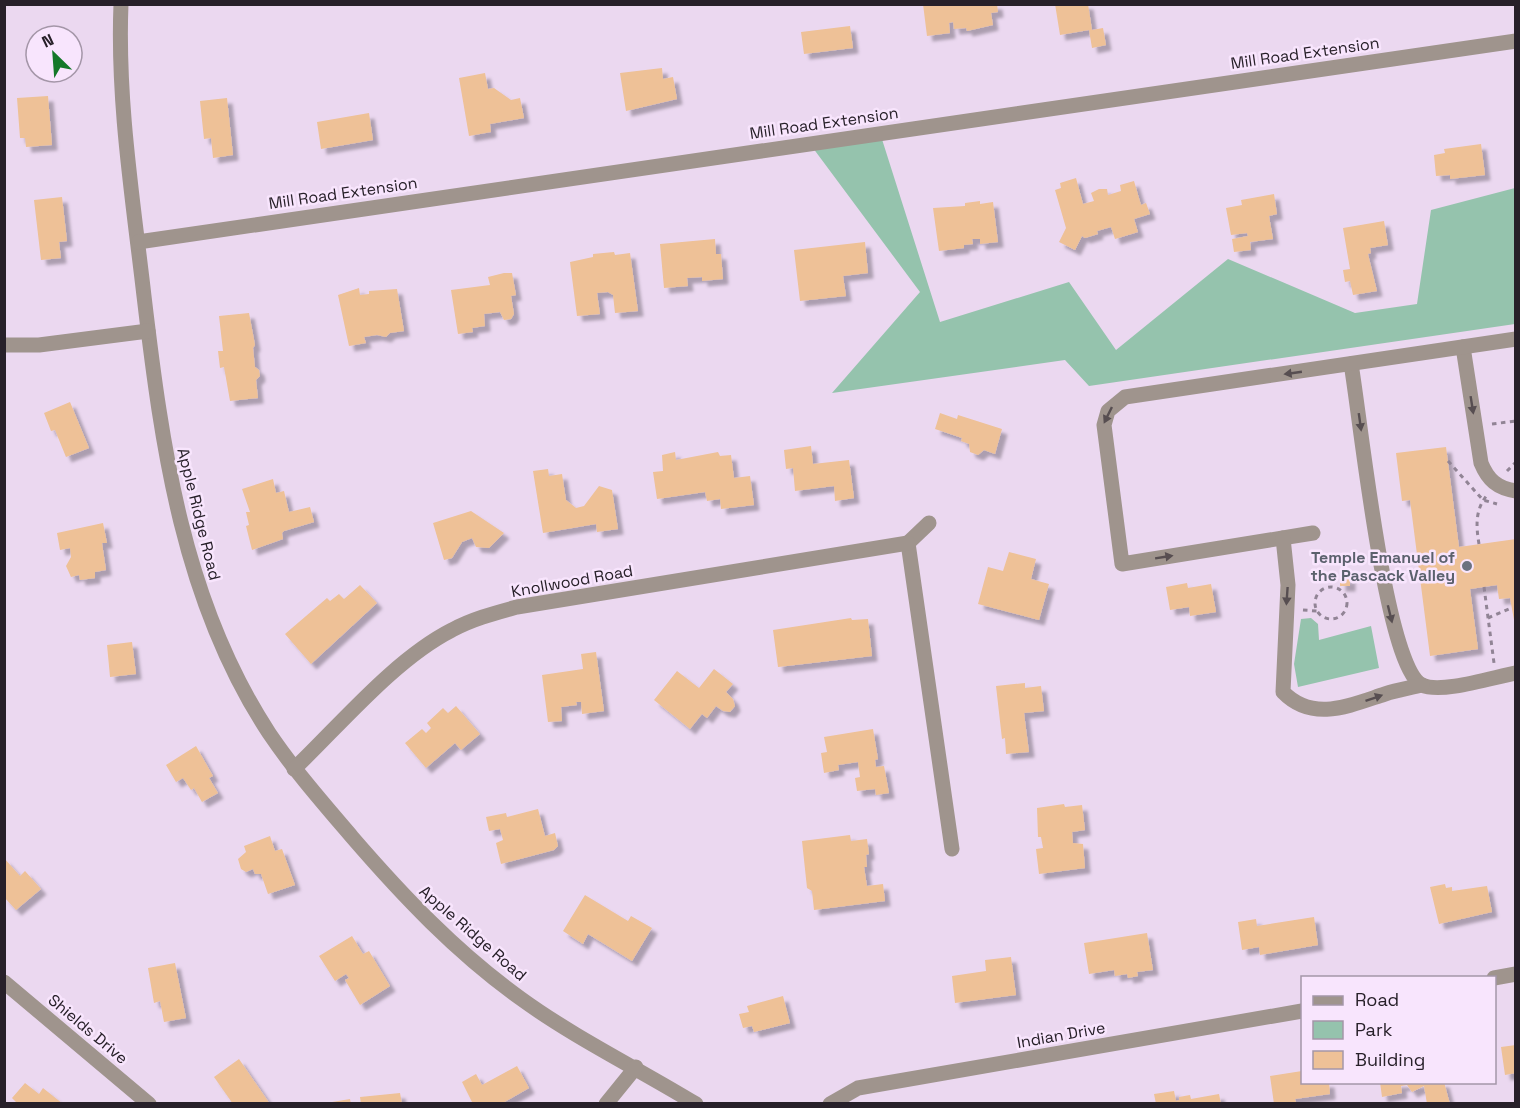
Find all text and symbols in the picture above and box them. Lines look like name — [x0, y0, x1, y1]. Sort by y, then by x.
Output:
north arrow — [24, 24, 84, 84]
text: N — [39, 29, 57, 53]
street label: Mill Road Extension — [1229, 32, 1381, 74]
street label: Mill Road Extension — [748, 102, 900, 144]
street label: Mill Road Extension — [267, 172, 419, 214]
one-way arrow — [1283, 368, 1302, 377]
one-way arrow — [1467, 396, 1476, 415]
one-way arrow — [1104, 406, 1114, 424]
one-way arrow — [1356, 412, 1365, 431]
street label: Apple Ridge Road — [172, 446, 226, 582]
place label: Temple Emanuel of the Pascack Valley — [1310, 547, 1455, 586]
one-way arrow — [1155, 552, 1174, 561]
marker: Temple Emanuel of the Pascack Valley — [1460, 559, 1474, 573]
street label: Knollwood Road — [509, 560, 635, 602]
one-way arrow — [1282, 586, 1292, 605]
one-way arrow — [1386, 605, 1396, 624]
one-way arrow — [1365, 692, 1383, 702]
street label: Apple Ridge Road — [415, 881, 531, 985]
legend — [1301, 976, 1496, 1084]
text: Road — [1355, 988, 1399, 1011]
street label: Shields Drive — [44, 989, 132, 1069]
street label: Indian Drive — [1015, 1017, 1107, 1053]
text: Park — [1355, 1018, 1393, 1041]
text: Building — [1355, 1048, 1425, 1071]

